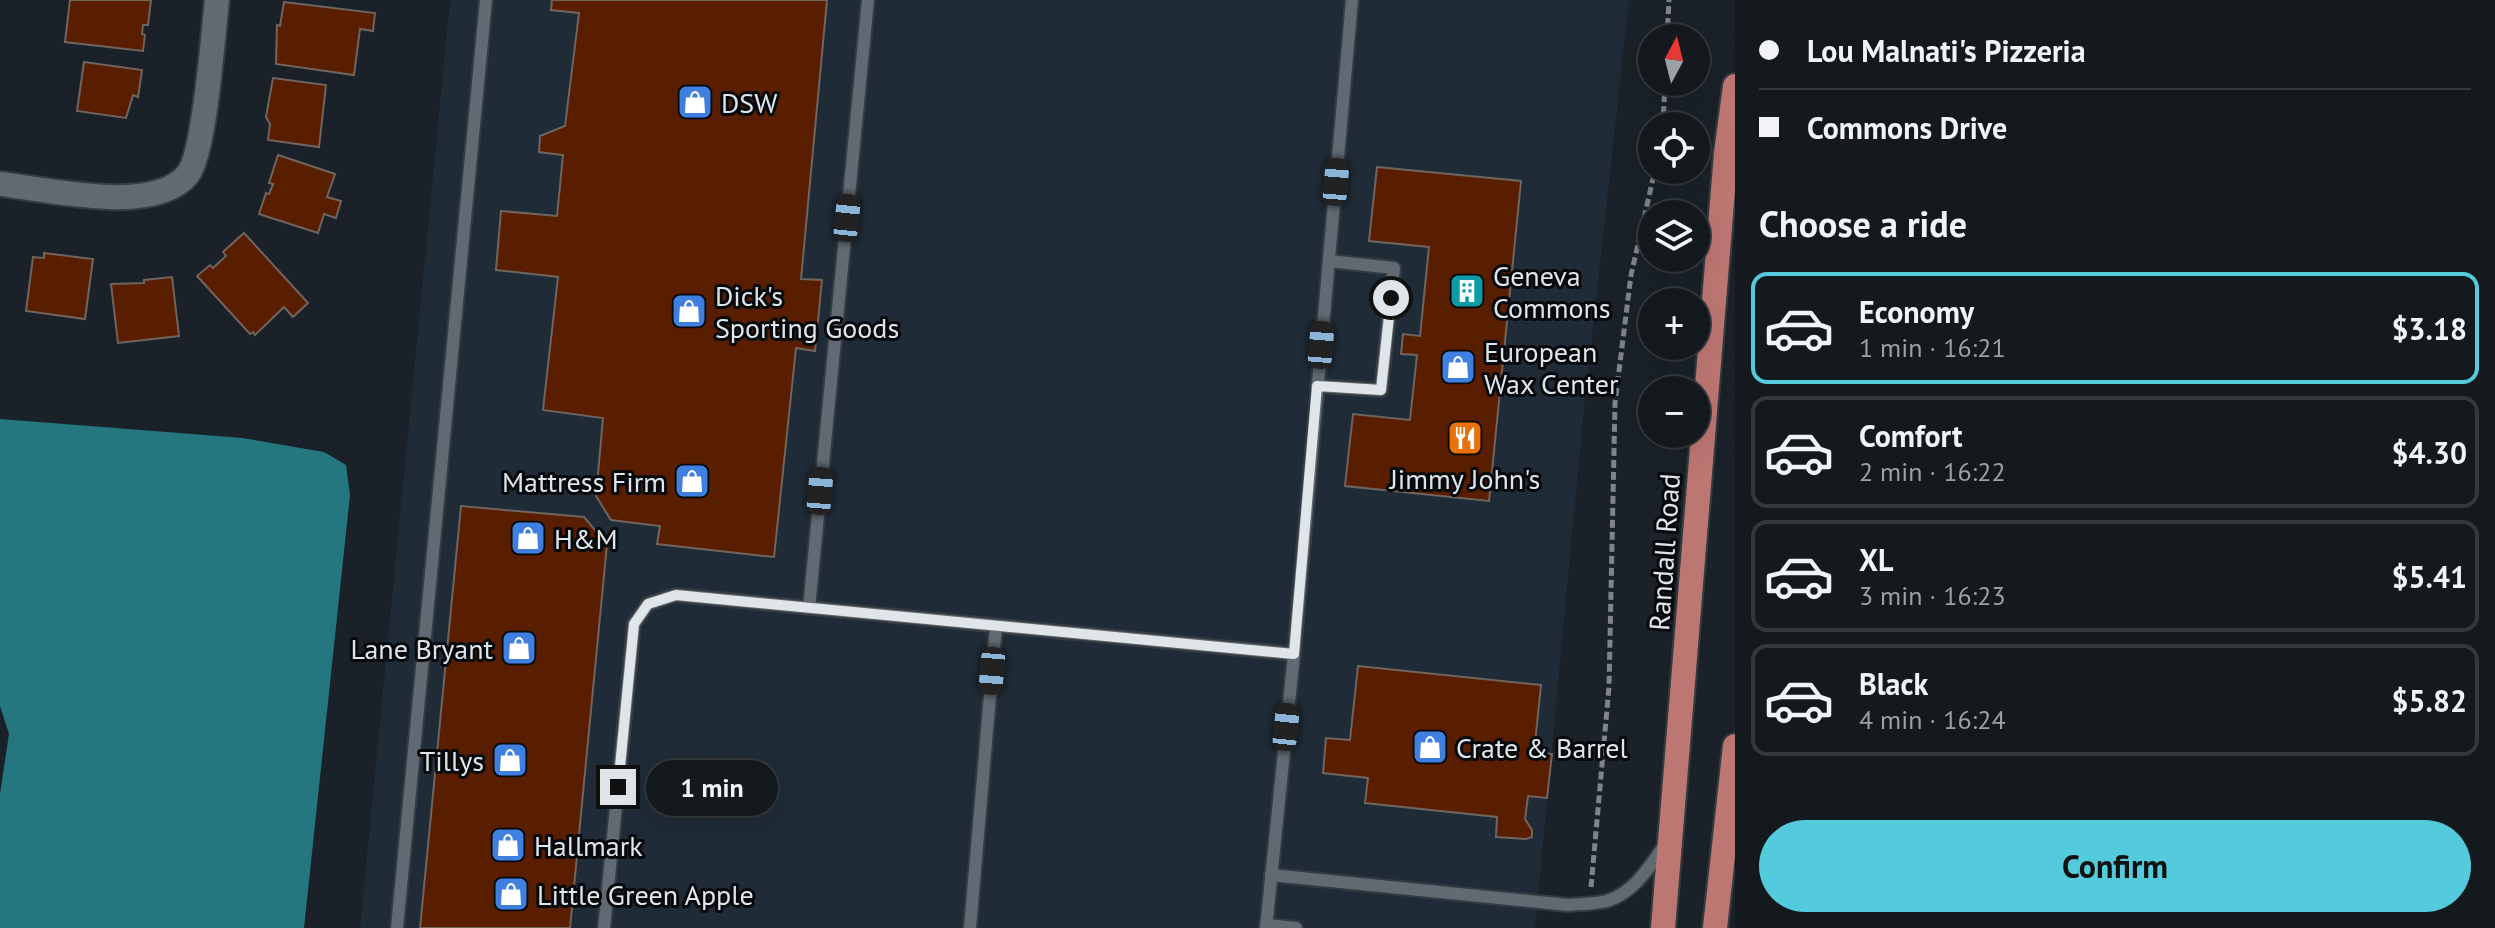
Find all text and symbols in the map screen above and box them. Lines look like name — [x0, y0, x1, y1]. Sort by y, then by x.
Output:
north arrow — [1638, 24, 1710, 96]
map controls — [1638, 24, 1710, 448]
text: Lou Malnati's Pizzeria — [1807, 31, 2086, 70]
shop icon: DSW — [676, 83, 714, 121]
place label: DSW — [721, 84, 777, 121]
text: Commons Drive — [1807, 108, 2007, 147]
button: locate — [1638, 112, 1710, 184]
car — [1322, 157, 1350, 207]
car — [833, 193, 861, 243]
button: layers — [1638, 200, 1710, 272]
text: Choose a ride — [1759, 200, 1967, 247]
place label: Geneva Commons — [1493, 257, 1611, 326]
building icon: Geneva Commons — [1448, 272, 1486, 310]
place label: Dick's Sporting Goods — [715, 277, 899, 346]
route start — [1373, 280, 1409, 316]
button: + — [1638, 288, 1710, 360]
shop icon: Dick's Sporting Goods — [670, 292, 708, 330]
icon: car — [1763, 292, 1835, 364]
text: Economy — [1859, 292, 1974, 331]
text: $3.18 — [2392, 309, 2467, 348]
car — [1307, 320, 1335, 370]
text: 1 min · 16:21 — [1859, 331, 2006, 364]
place label: European Wax Center — [1484, 333, 1619, 402]
shop icon: European Wax Center — [1439, 348, 1477, 386]
button: − — [1638, 376, 1710, 448]
icon: car — [1763, 416, 1835, 488]
text: Comfort — [1859, 416, 1962, 455]
restaurant icon: Jimmy John's — [1446, 419, 1484, 457]
text: $4.30 — [2392, 433, 2467, 472]
text: 2 min · 16:22 — [1859, 455, 2006, 488]
place label: Jimmy John's — [1389, 460, 1540, 497]
shop icon: Mattress Firm — [673, 462, 711, 500]
place label: Mattress Firm — [502, 463, 666, 500]
car — [806, 466, 834, 516]
street label: Randall Road — [1640, 472, 1688, 632]
shop icon: H&M — [509, 519, 547, 557]
place label: H&M — [554, 520, 618, 557]
icon: car — [1763, 540, 1835, 612]
text: XL — [1859, 540, 1893, 579]
text: $5.41 — [2392, 557, 2467, 596]
text: 3 min · 16:23 — [1859, 579, 2006, 612]
shop icon: Lane Bryant — [500, 629, 538, 667]
place label: Lane Bryant — [351, 630, 494, 667]
car — [978, 646, 1006, 696]
icon: car — [1763, 664, 1835, 736]
text: Black — [1859, 664, 1928, 703]
text: $5.82 — [2392, 681, 2467, 720]
car — [1272, 702, 1300, 752]
text: 4 min · 16:24 — [1859, 703, 2006, 736]
shop icon: Crate & Barrel — [1411, 728, 1449, 766]
place label: Crate & Barrel — [1456, 729, 1628, 766]
shop icon: Tillys — [491, 741, 529, 779]
place label: Tillys — [420, 742, 484, 779]
callout: 1 min — [646, 759, 778, 815]
route end — [600, 769, 636, 805]
text: 1 min — [680, 771, 744, 804]
button: Confirm — [1759, 820, 2471, 912]
shop icon: Hallmark — [489, 826, 527, 864]
place label: Hallmark — [534, 827, 643, 864]
shop icon: Little Green Apple — [492, 875, 530, 913]
place label: Little Green Apple — [537, 876, 754, 913]

